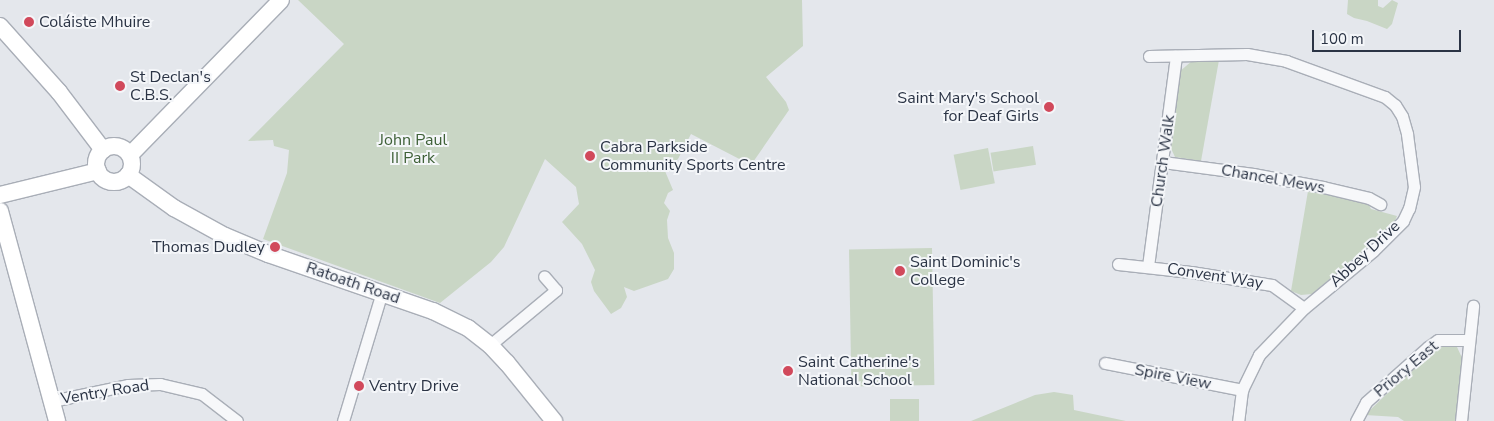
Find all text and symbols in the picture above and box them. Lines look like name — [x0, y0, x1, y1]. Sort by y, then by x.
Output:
place label: Coláiste Mhuire — [39, 12, 150, 32]
marker: Coláiste Mhuire — [23, 16, 35, 28]
scale bar — [1314, 20, 1463, 52]
text: 100 m — [1320, 29, 1364, 49]
place label: St Declan's C.B.S. — [130, 67, 211, 105]
marker: St Declan's C.B.S. — [114, 80, 126, 92]
place label: Saint Mary's School for Deaf Girls — [897, 88, 1039, 126]
marker: Saint Mary's School for Deaf Girls — [1043, 101, 1055, 113]
street label: Church Walk — [1147, 114, 1179, 208]
park label: John Paul II Park — [379, 130, 447, 168]
place label: Cabra Parkside Community Sports Centre — [600, 137, 785, 175]
marker: Cabra Parkside Community Sports Centre — [584, 150, 596, 162]
street label: Chancel Mews — [1220, 160, 1326, 198]
street label: Abbey Drive — [1326, 217, 1404, 291]
place label: Thomas Dudley — [152, 237, 265, 257]
marker: Thomas Dudley — [269, 241, 281, 253]
place label: Saint Dominic's College — [910, 252, 1020, 290]
street label: Ratoath Road — [304, 258, 402, 308]
street label: Convent Way — [1166, 259, 1264, 293]
marker: Saint Dominic's College — [894, 265, 906, 277]
street label: Priory East — [1370, 337, 1442, 401]
place label: Saint Catherine's National School — [798, 352, 919, 390]
street label: Spire View — [1133, 360, 1213, 394]
marker: Saint Catherine's National School — [782, 365, 794, 377]
street label: Ventry Road — [60, 376, 150, 408]
place label: Ventry Drive — [369, 376, 459, 396]
marker: Ventry Drive — [353, 380, 365, 392]

